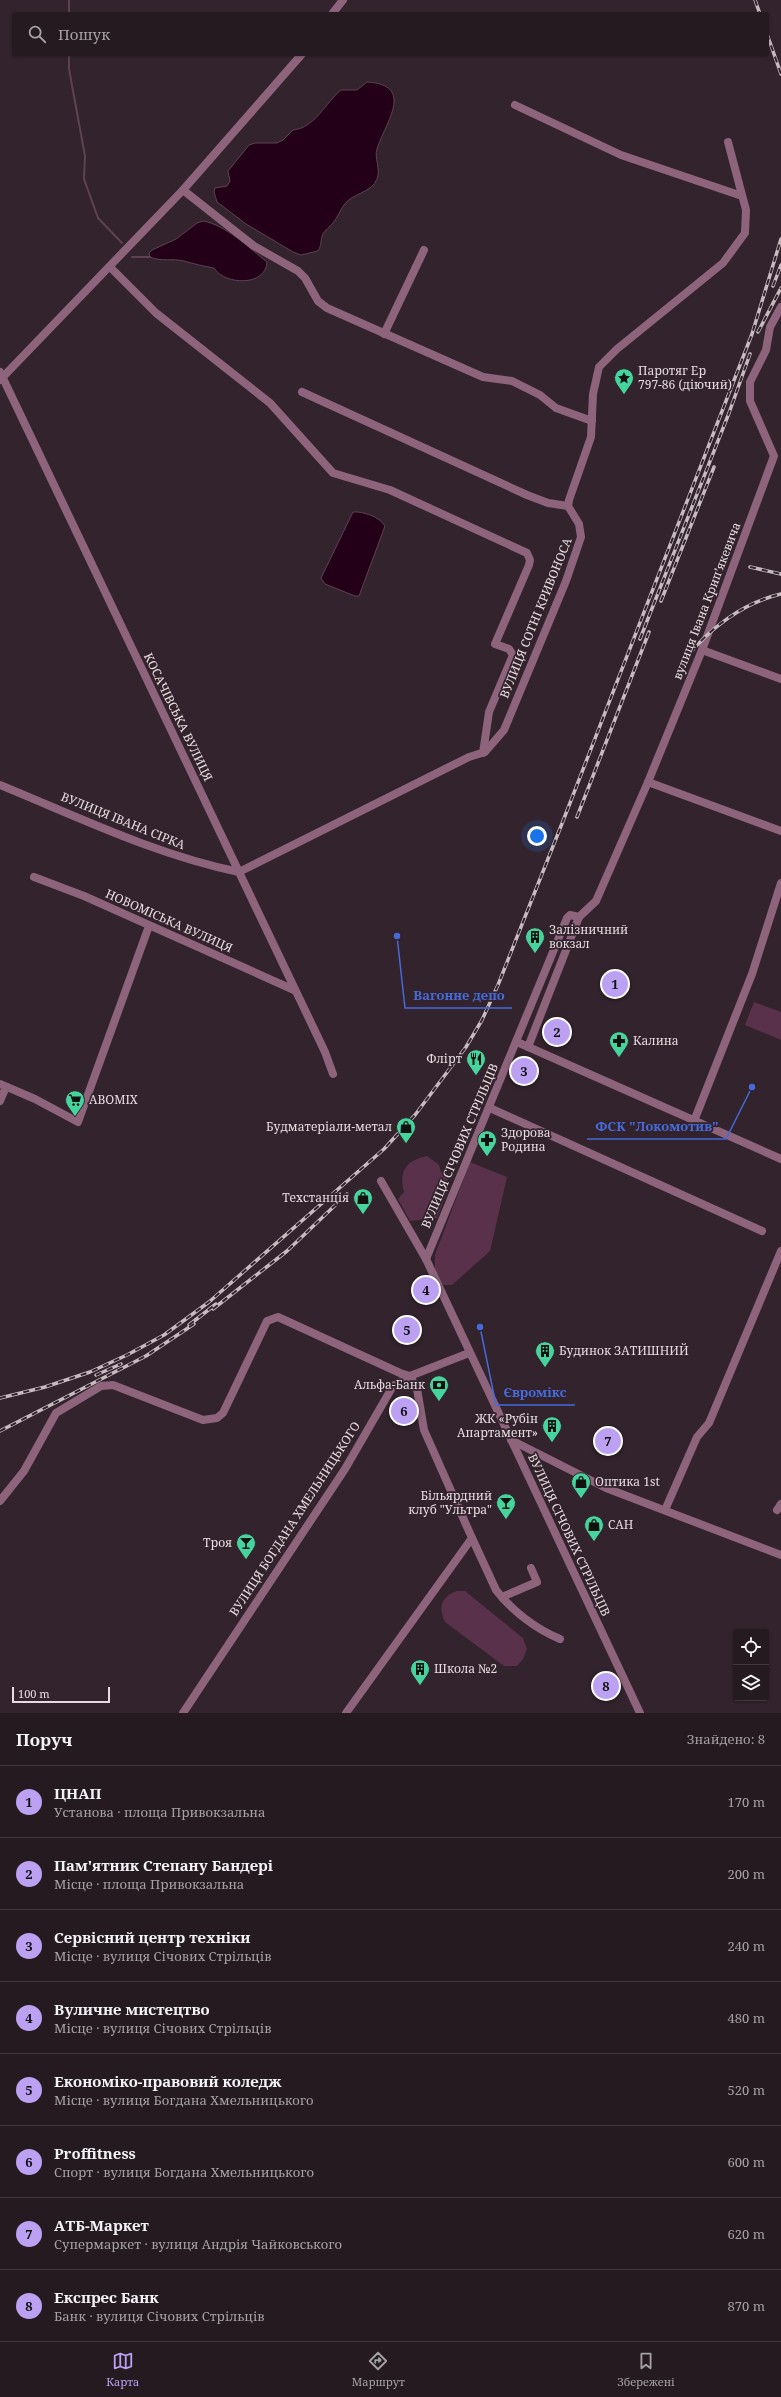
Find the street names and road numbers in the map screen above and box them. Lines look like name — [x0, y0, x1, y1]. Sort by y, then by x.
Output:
street label: вулиця Івана Крипʼякевича — [669, 520, 745, 682]
street label: ВУЛИЦЯ СОТНІ КРИВОНОСА — [495, 534, 576, 701]
street label: КОСАЧІВСЬКА ВУЛИЦЯ — [140, 650, 217, 784]
street label: ВУЛИЦЯ ІВАНА СІРКА — [59, 788, 188, 853]
street label: НОВОМІСЬКА ВУЛИЦЯ — [103, 885, 236, 956]
street label: ВУЛИЦЯ СІЧОВИХ СТРІЛЬЦІВ — [417, 1061, 502, 1231]
street label: ВУЛИЦЯ БОГДАНА ХМЕЛЬНИЦЬКОГО — [225, 1418, 364, 1619]
street label: ВУЛИЦЯ СІЧОВИХ СТРІЛЬЦІВ — [524, 1451, 615, 1619]

